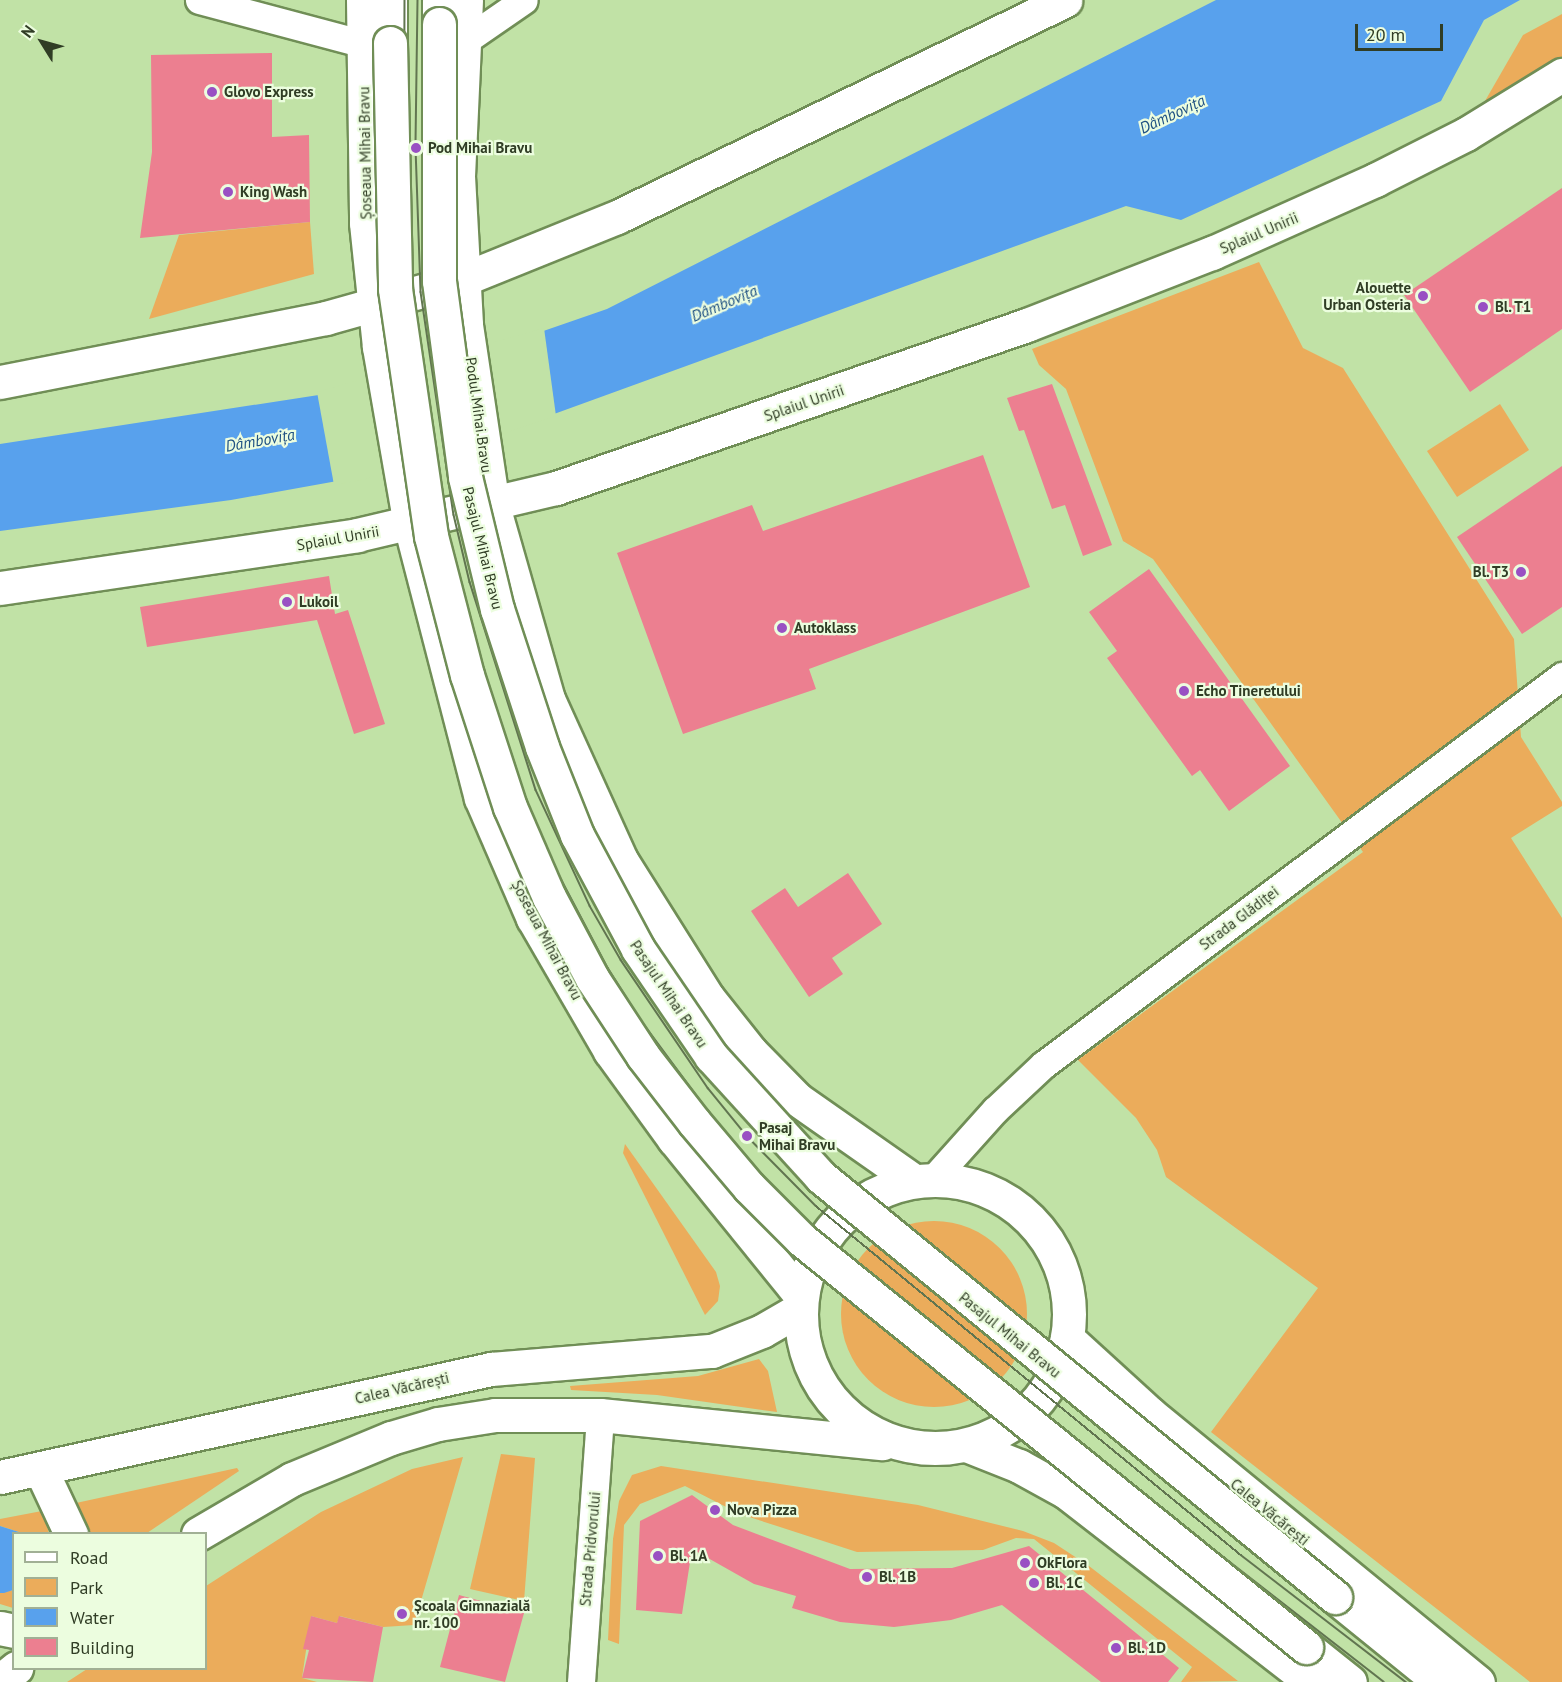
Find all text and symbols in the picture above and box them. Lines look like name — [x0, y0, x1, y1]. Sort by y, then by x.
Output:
north arrow — [12, 12, 72, 72]
scale bar — [1358, 12, 1446, 50]
text: N — [16, 21, 39, 41]
text: 20 m — [1366, 23, 1405, 46]
place label: Glovo Express — [224, 83, 314, 101]
marker: Glovo Express — [205, 85, 219, 99]
street label: Șoseaua Mihai Bravu — [355, 86, 375, 220]
water label: Dâmbovița — [1136, 90, 1208, 138]
place label: Pod Mihai Bravu — [428, 139, 532, 157]
marker: Pod Mihai Bravu — [409, 141, 423, 155]
place label: King Wash — [240, 183, 307, 201]
marker: King Wash — [221, 185, 235, 199]
street label: Splaiul Unirii — [1217, 208, 1301, 258]
place label: Alouette Urban Osteria — [1323, 278, 1411, 313]
water label: Dâmbovița — [688, 280, 760, 326]
marker: Alouette Urban Osteria — [1416, 289, 1430, 303]
place label: Bl. T1 — [1495, 298, 1533, 316]
marker: Bl. T1 — [1476, 300, 1490, 314]
street label: Podul Mihai Bravu — [462, 356, 496, 474]
street label: Splaiul Unirii — [762, 381, 846, 425]
water label: Dâmbovița — [224, 424, 296, 456]
street label: Pasajul Mihai Bravu — [459, 485, 507, 611]
street label: Splaiul Unirii — [295, 522, 381, 554]
place label: Bl. T3 — [1471, 563, 1509, 581]
marker: Bl. T3 — [1514, 565, 1528, 579]
place label: Lukoil — [299, 593, 338, 611]
marker: Lukoil — [280, 595, 294, 609]
place label: Autoklass — [794, 619, 856, 637]
marker: Autoklass — [775, 621, 789, 635]
place label: Echo Tineretului — [1196, 682, 1301, 700]
marker: Echo Tineretului — [1177, 684, 1191, 698]
street label: Șoseaua Mihai Bravu — [508, 877, 586, 1003]
street label: Strada Glădiței — [1196, 882, 1282, 954]
street label: Pasajul Mihai Bravu — [626, 937, 712, 1051]
place label: Pasaj Mihai Bravu — [759, 1118, 835, 1153]
marker: Pasaj Mihai Bravu — [740, 1129, 754, 1143]
street label: Pasajul Mihai Bravu — [955, 1288, 1065, 1382]
street label: Calea Văcărești — [353, 1368, 451, 1408]
street label: Calea Văcărești — [1227, 1475, 1313, 1549]
street label: Strada Pridvorului — [576, 1491, 604, 1607]
place label: Nova Pizza — [727, 1501, 797, 1519]
marker: Nova Pizza — [708, 1503, 722, 1517]
legend — [12, 1532, 207, 1670]
text: Road — [70, 1546, 108, 1569]
place label: Bl. 1A — [670, 1547, 708, 1565]
marker: Bl. 1A — [651, 1549, 665, 1563]
place label: OkFlora — [1037, 1554, 1087, 1572]
marker: OkFlora — [1018, 1556, 1032, 1570]
place label: Bl. 1B — [879, 1568, 917, 1586]
marker: Bl. 1B — [860, 1570, 874, 1584]
place label: Bl. 1C — [1046, 1574, 1084, 1592]
text: Park — [70, 1576, 103, 1599]
marker: Bl. 1C — [1027, 1576, 1041, 1590]
place label: Școala Gimnazială nr. 100 — [414, 1596, 530, 1631]
text: Water — [70, 1606, 114, 1629]
marker: Școala Gimnazială nr. 100 — [395, 1607, 409, 1621]
text: Building — [70, 1636, 134, 1659]
place label: Bl. 1D — [1128, 1639, 1167, 1657]
marker: Bl. 1D — [1109, 1641, 1123, 1655]

